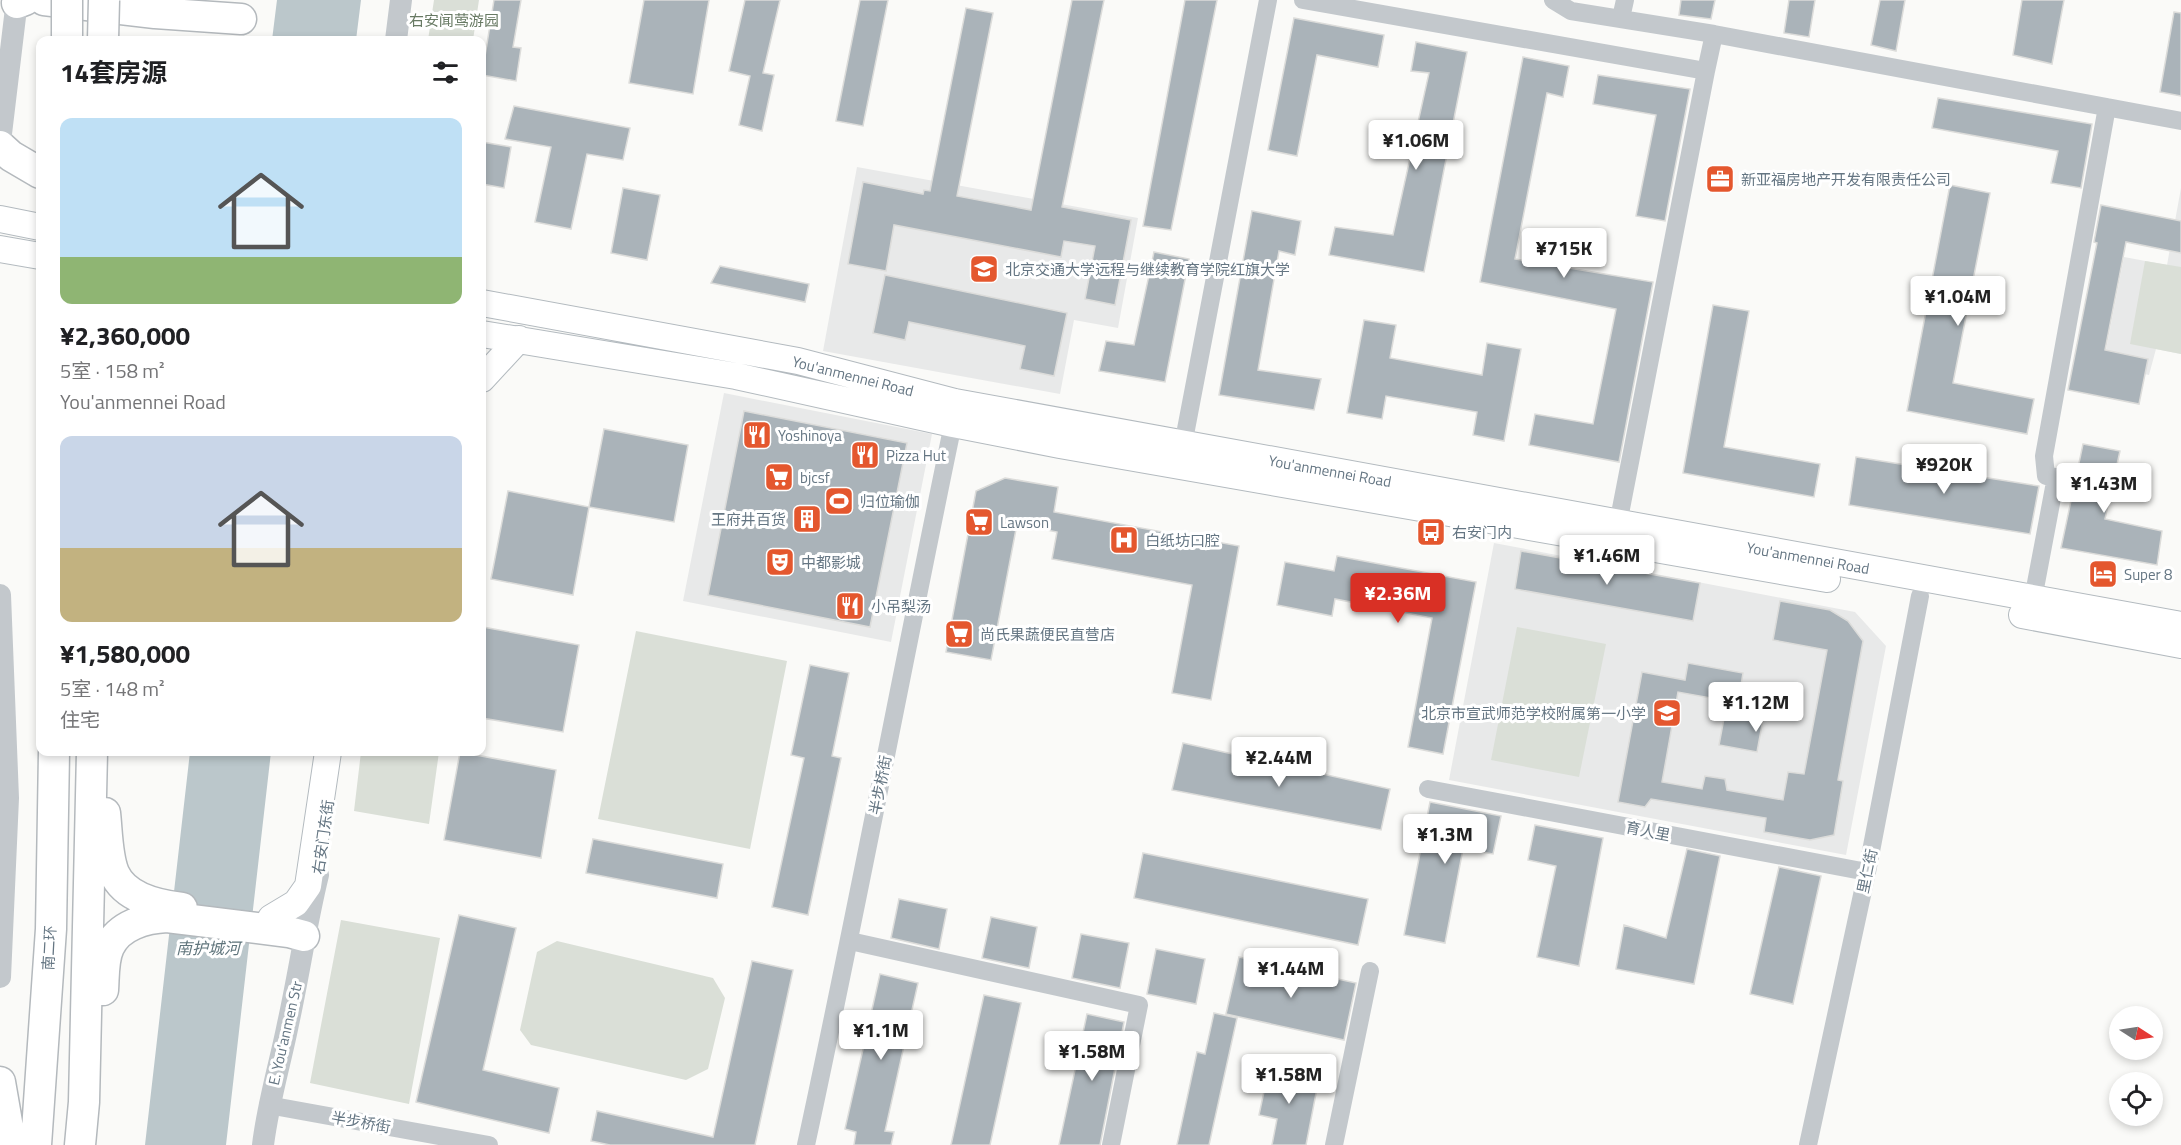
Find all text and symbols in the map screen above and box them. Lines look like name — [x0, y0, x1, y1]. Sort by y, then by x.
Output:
park label: 右安闻莺游园 — [409, 9, 499, 32]
text: 14套房源 — [60, 53, 167, 92]
icon: filters — [429, 56, 462, 89]
pin: ¥1.06M — [1367, 120, 1465, 171]
text: ¥1.06M — [1382, 124, 1450, 155]
icon: home — [207, 157, 315, 265]
office icon: 新亚福房地产开发有限责任公司 — [1704, 163, 1736, 195]
place label: 新亚福房地产开发有限责任公司 — [1741, 168, 1951, 191]
pin: ¥715K — [1522, 228, 1606, 279]
text: ¥715K — [1536, 232, 1592, 263]
school or university icon: 北京交通大学远程与继续教育学院红旗大学 — [968, 253, 1000, 285]
place label: 北京交通大学远程与继续教育学院红旗大学 — [1005, 258, 1290, 281]
pin: ¥1.04M — [1909, 276, 2007, 327]
text: ¥1.04M — [1924, 280, 1992, 311]
text: ¥2,360,000 — [60, 316, 190, 355]
street label: You'anmennei Road — [790, 350, 916, 402]
text: 5室 · 158 m² — [60, 355, 165, 386]
text: You'anmennei Road — [60, 386, 226, 417]
restaurant icon: Yoshinoya — [741, 419, 773, 451]
place label: Yoshinoya — [778, 424, 842, 447]
restaurant icon: Pizza Hut — [849, 439, 881, 471]
place label: Pizza Hut — [886, 444, 947, 467]
pin: ¥920K — [1902, 444, 1986, 495]
text: ¥920K — [1916, 448, 1972, 479]
street label: You'anmennei Road — [1267, 449, 1393, 493]
supermarket icon: bjcsf — [763, 461, 795, 493]
pin: ¥1.43M — [2055, 463, 2153, 514]
place label: bjcsf — [800, 466, 830, 489]
text: ¥1.43M — [2070, 467, 2138, 498]
icon: home — [207, 475, 315, 583]
sports icon: 归位瑜伽 — [823, 485, 855, 517]
place label: 归位瑜伽 — [860, 490, 920, 513]
building icon: 王府井百货 — [791, 503, 823, 535]
supermarket icon: Lawson — [963, 506, 995, 538]
place label: 王府井百货 — [711, 508, 786, 531]
place label: Lawson — [1000, 511, 1049, 534]
bus stop icon: 右安门内 — [1415, 516, 1447, 548]
place label: 右安门内 — [1452, 521, 1512, 544]
hospital icon: 白纸坊口腔 — [1108, 524, 1140, 556]
place label: 白纸坊口腔 — [1145, 529, 1220, 552]
pin: ¥1.46M — [1558, 535, 1656, 586]
street label: You'anmennei Road — [1745, 536, 1871, 580]
text: ¥1.46M — [1573, 539, 1641, 570]
theatre icon: 中都影城 — [764, 546, 796, 578]
place label: 中都影城 — [801, 551, 861, 574]
hotel icon: Super 8 — [2087, 558, 2119, 590]
place label: Super 8 — [2124, 563, 2172, 586]
pin: ¥2.36M — [1349, 573, 1447, 624]
text: ¥2.36M — [1364, 577, 1432, 608]
restaurant icon: 小吊梨汤 — [834, 590, 866, 622]
place label: 小吊梨汤 — [871, 595, 931, 618]
supermarket icon: 尚氏果蔬便民直营店 — [943, 618, 975, 650]
place label: 尚氏果蔬便民直营店 — [980, 623, 1115, 646]
text: ¥1,580,000 — [60, 634, 190, 673]
text: 5室 · 148 m² — [60, 673, 165, 704]
pin: ¥1.12M — [1707, 682, 1805, 733]
text: ¥1.12M — [1722, 686, 1790, 717]
school or university icon: 北京市宣武师范学校附属第一小学 — [1651, 697, 1683, 729]
place label: 北京市宣武师范学校附属第一小学 — [1421, 702, 1646, 725]
text: 住宅 — [60, 704, 100, 735]
pin: ¥2.44M — [1230, 737, 1328, 788]
text: ¥2.44M — [1245, 741, 1313, 772]
street label: 半步桥街 — [863, 753, 897, 817]
street label: 右安门东街 — [306, 798, 340, 876]
pin: ¥1.3M — [1403, 814, 1487, 865]
street label: 育人里 — [1624, 815, 1672, 847]
text: ¥1.3M — [1417, 818, 1473, 849]
street label: 里仁街 — [1851, 847, 1883, 895]
street label: 南二环 — [36, 925, 62, 971]
water label: 南护城河 — [176, 936, 243, 960]
pin: ¥1.44M — [1242, 948, 1340, 999]
text: ¥1.44M — [1257, 952, 1325, 983]
street label: E. You'anmen Str — [262, 979, 308, 1087]
north arrow — [2109, 1006, 2163, 1060]
map controls — [2109, 1006, 2163, 1126]
pin: ¥1.1M — [839, 1010, 923, 1061]
text: ¥1.1M — [853, 1014, 909, 1045]
pin: ¥1.58M — [1043, 1031, 1141, 1082]
text: ¥1.58M — [1058, 1035, 1126, 1066]
pin: ¥1.58M — [1240, 1054, 1338, 1105]
text: ¥1.58M — [1255, 1058, 1323, 1089]
button: locate — [2109, 1072, 2163, 1126]
street label: 半步桥街 — [329, 1105, 393, 1139]

